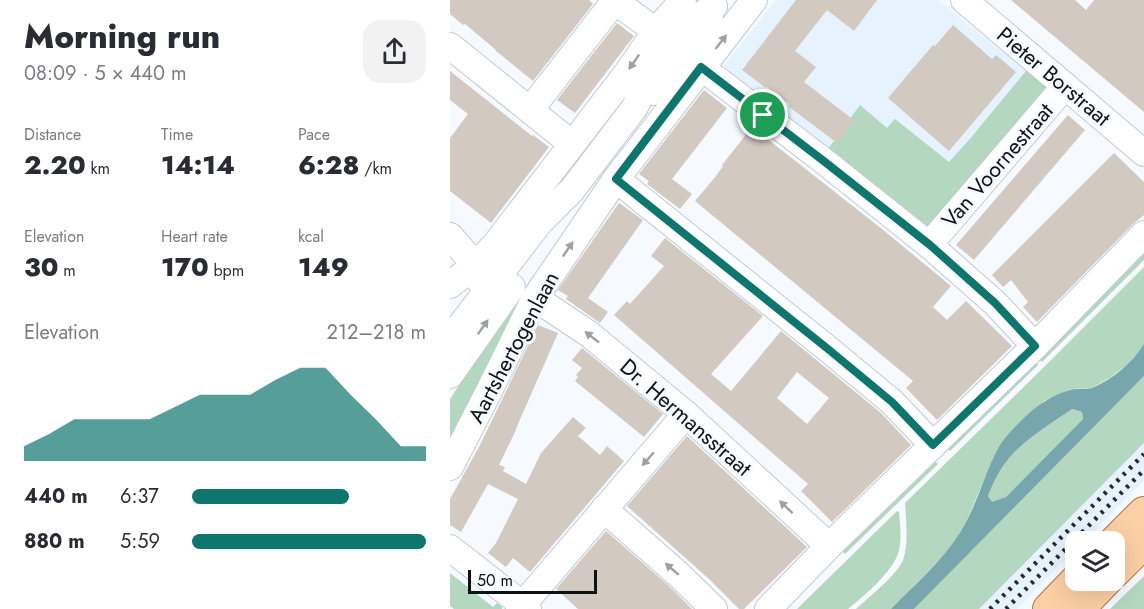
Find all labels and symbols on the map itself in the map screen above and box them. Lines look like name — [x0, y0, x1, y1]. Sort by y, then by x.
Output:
street label: Pieter Borstraat — [990, 19, 1118, 134]
one-way arrow — [715, 34, 728, 50]
one-way arrow — [628, 54, 640, 70]
pin — [737, 89, 788, 140]
street label: Van Voornestraat — [934, 95, 1061, 235]
one-way arrow — [562, 242, 574, 258]
street label: Aartshertogenlaan — [460, 265, 566, 429]
one-way arrow — [477, 320, 489, 336]
one-way arrow — [584, 330, 600, 343]
street label: Dr. Hermansstraat — [613, 351, 759, 484]
one-way arrow — [642, 451, 655, 466]
one-way arrow — [778, 500, 793, 514]
one-way arrow — [665, 563, 680, 576]
scale bar — [468, 567, 597, 594]

